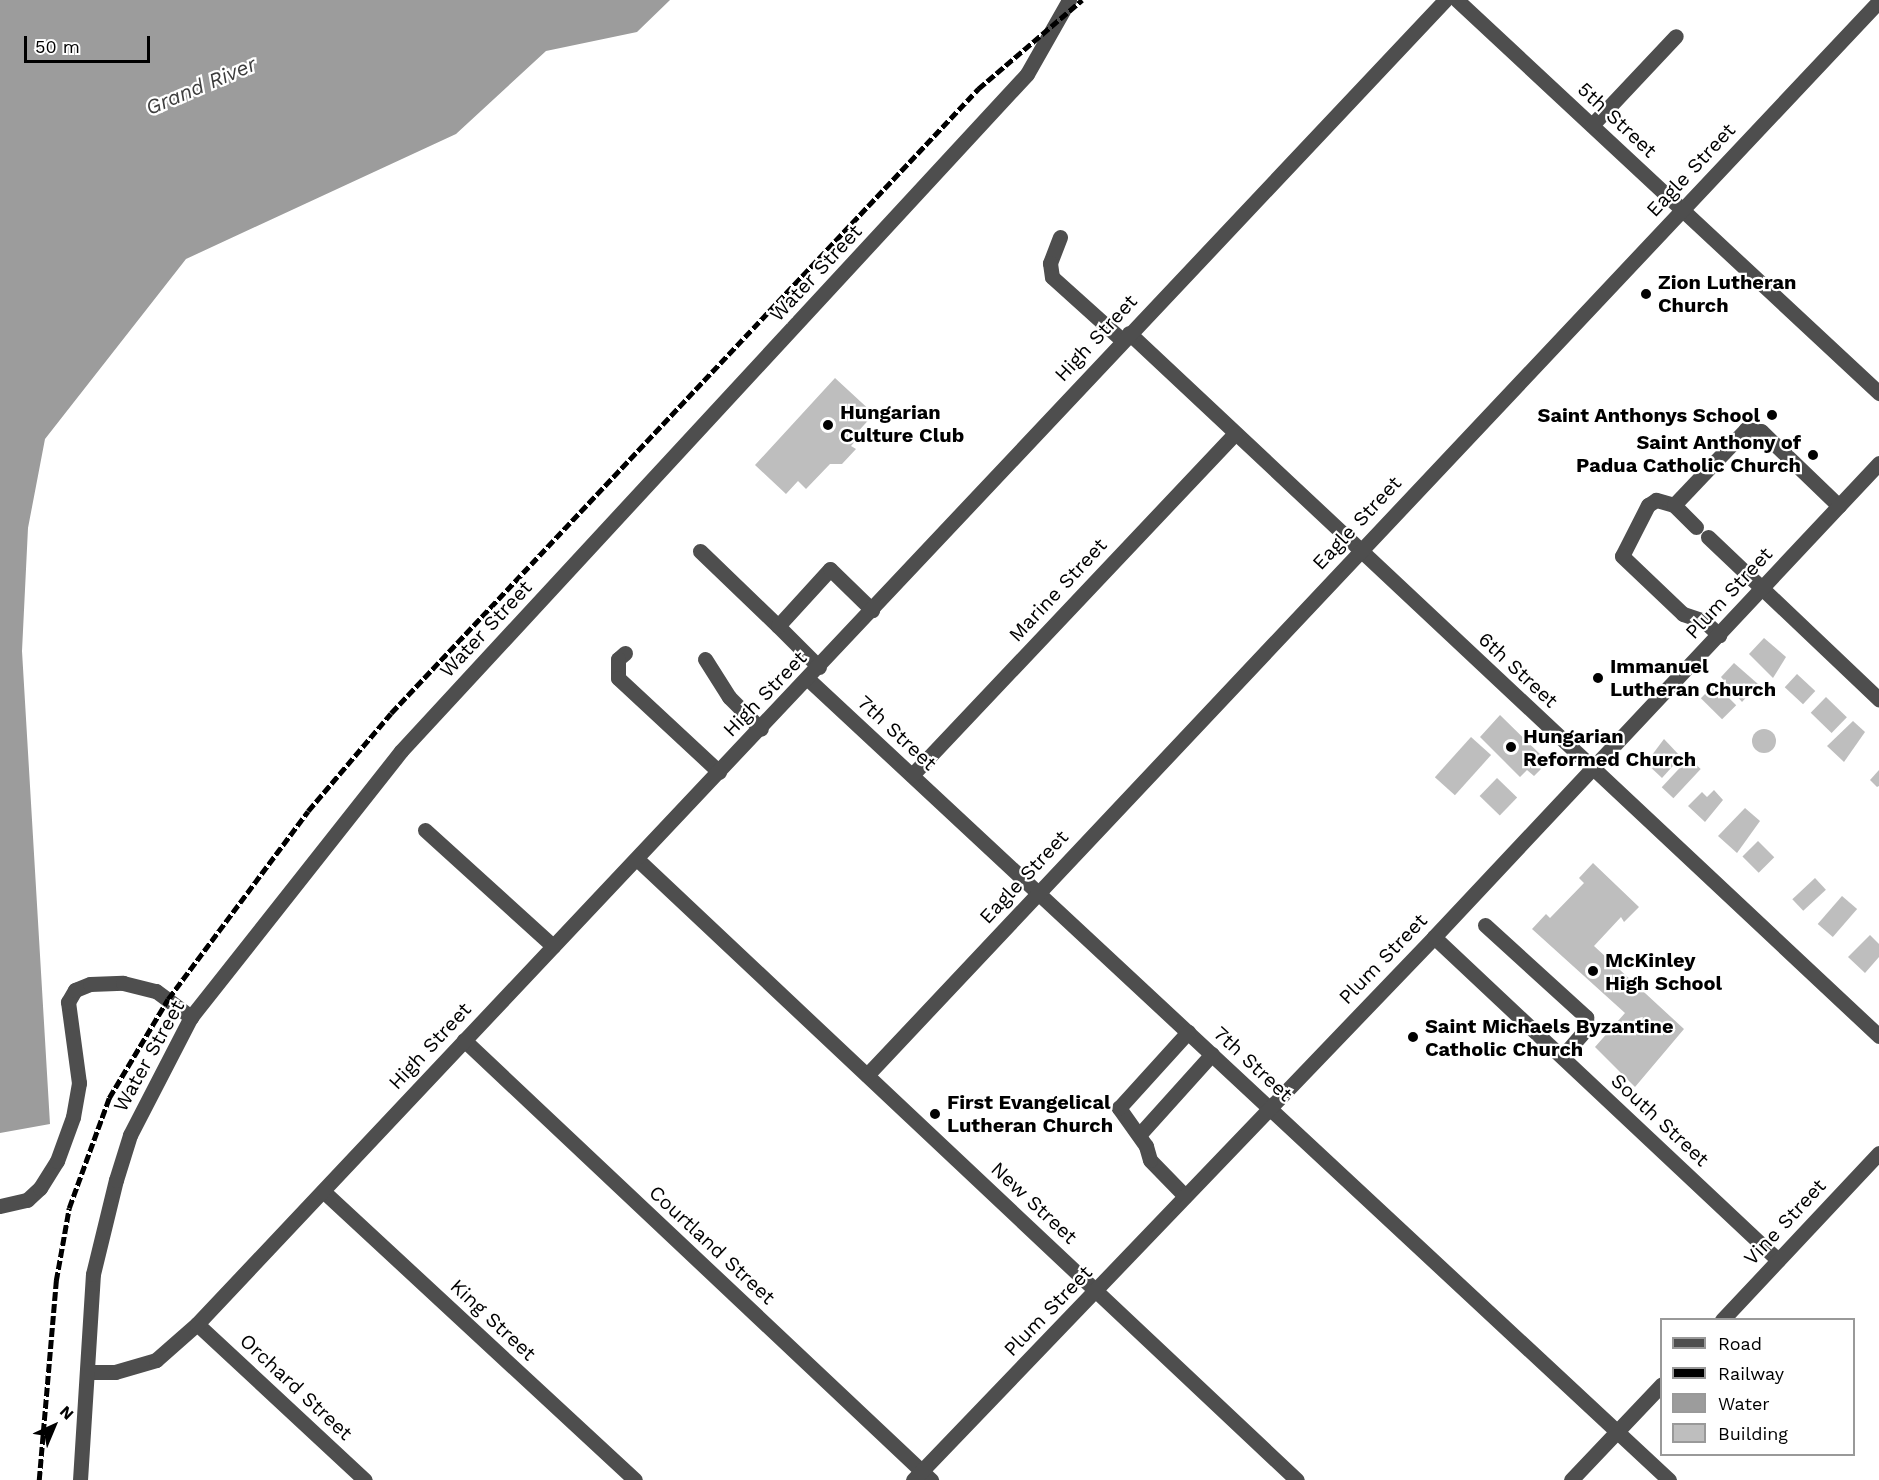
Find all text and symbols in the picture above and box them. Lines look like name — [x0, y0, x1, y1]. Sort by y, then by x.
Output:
scale bar — [27, 24, 153, 62]
text: 50 m — [35, 36, 80, 57]
water label: Grand River — [142, 51, 260, 121]
street label: 5th Street — [1572, 77, 1662, 163]
street label: Eagle Street — [1642, 118, 1740, 222]
street label: Water Street — [765, 219, 867, 327]
place label: Zion Lutheran Church — [1658, 270, 1796, 317]
marker: Zion Lutheran Church — [1639, 287, 1653, 301]
street label: High Street — [1050, 290, 1142, 386]
place label: Hungarian Culture Club — [840, 401, 964, 448]
place label: Saint Anthonys School — [1537, 403, 1760, 427]
marker: Saint Anthonys School — [1765, 408, 1779, 422]
marker: Hungarian Culture Club — [821, 418, 835, 432]
place label: Saint Anthony of Padua Catholic Church — [1576, 431, 1801, 478]
marker: Saint Anthony of Padua Catholic Church — [1806, 448, 1820, 462]
street label: Eagle Street — [1308, 471, 1406, 575]
street label: Marine Street — [1004, 533, 1112, 647]
street label: Plum Street — [1680, 542, 1778, 644]
street label: Water Street — [435, 575, 537, 683]
street label: 6th Street — [1473, 627, 1563, 713]
street label: High Street — [718, 646, 812, 742]
place label: Immanuel Lutheran Church — [1610, 654, 1776, 701]
marker: Immanuel Lutheran Church — [1591, 671, 1605, 685]
street label: 7th Street — [853, 690, 941, 776]
place label: Hungarian Reformed Church — [1523, 724, 1696, 771]
marker: Hungarian Reformed Church — [1504, 740, 1518, 754]
street label: Eagle Street — [975, 825, 1073, 929]
street label: Plum Street — [1334, 909, 1432, 1009]
place label: McKinley High School — [1605, 948, 1722, 995]
marker: McKinley High School — [1586, 964, 1600, 978]
street label: Water Street — [108, 996, 190, 1116]
street label: High Street — [384, 998, 476, 1094]
place label: Saint Michaels Byzantine Catholic Church — [1425, 1014, 1674, 1061]
street label: 7th Street — [1209, 1021, 1297, 1107]
marker: Saint Michaels Byzantine Catholic Church — [1406, 1030, 1420, 1044]
street label: South Street — [1606, 1069, 1714, 1171]
place label: First Evangelical Lutheran Church — [947, 1090, 1113, 1137]
marker: First Evangelical Lutheran Church — [928, 1107, 942, 1121]
street label: New Street — [986, 1157, 1082, 1249]
street label: Vine Street — [1739, 1174, 1831, 1270]
street label: Courtland Street — [644, 1181, 780, 1309]
street label: Plum Street — [999, 1261, 1097, 1361]
street label: King Street — [445, 1274, 541, 1366]
legend — [1660, 1318, 1855, 1456]
street label: Orchard Street — [235, 1329, 357, 1445]
text: Road — [1718, 1333, 1762, 1354]
text: Railway — [1718, 1363, 1784, 1384]
text: Water — [1718, 1393, 1770, 1414]
north arrow — [24, 1396, 84, 1456]
text: N — [56, 1402, 78, 1424]
text: Building — [1718, 1423, 1788, 1444]

